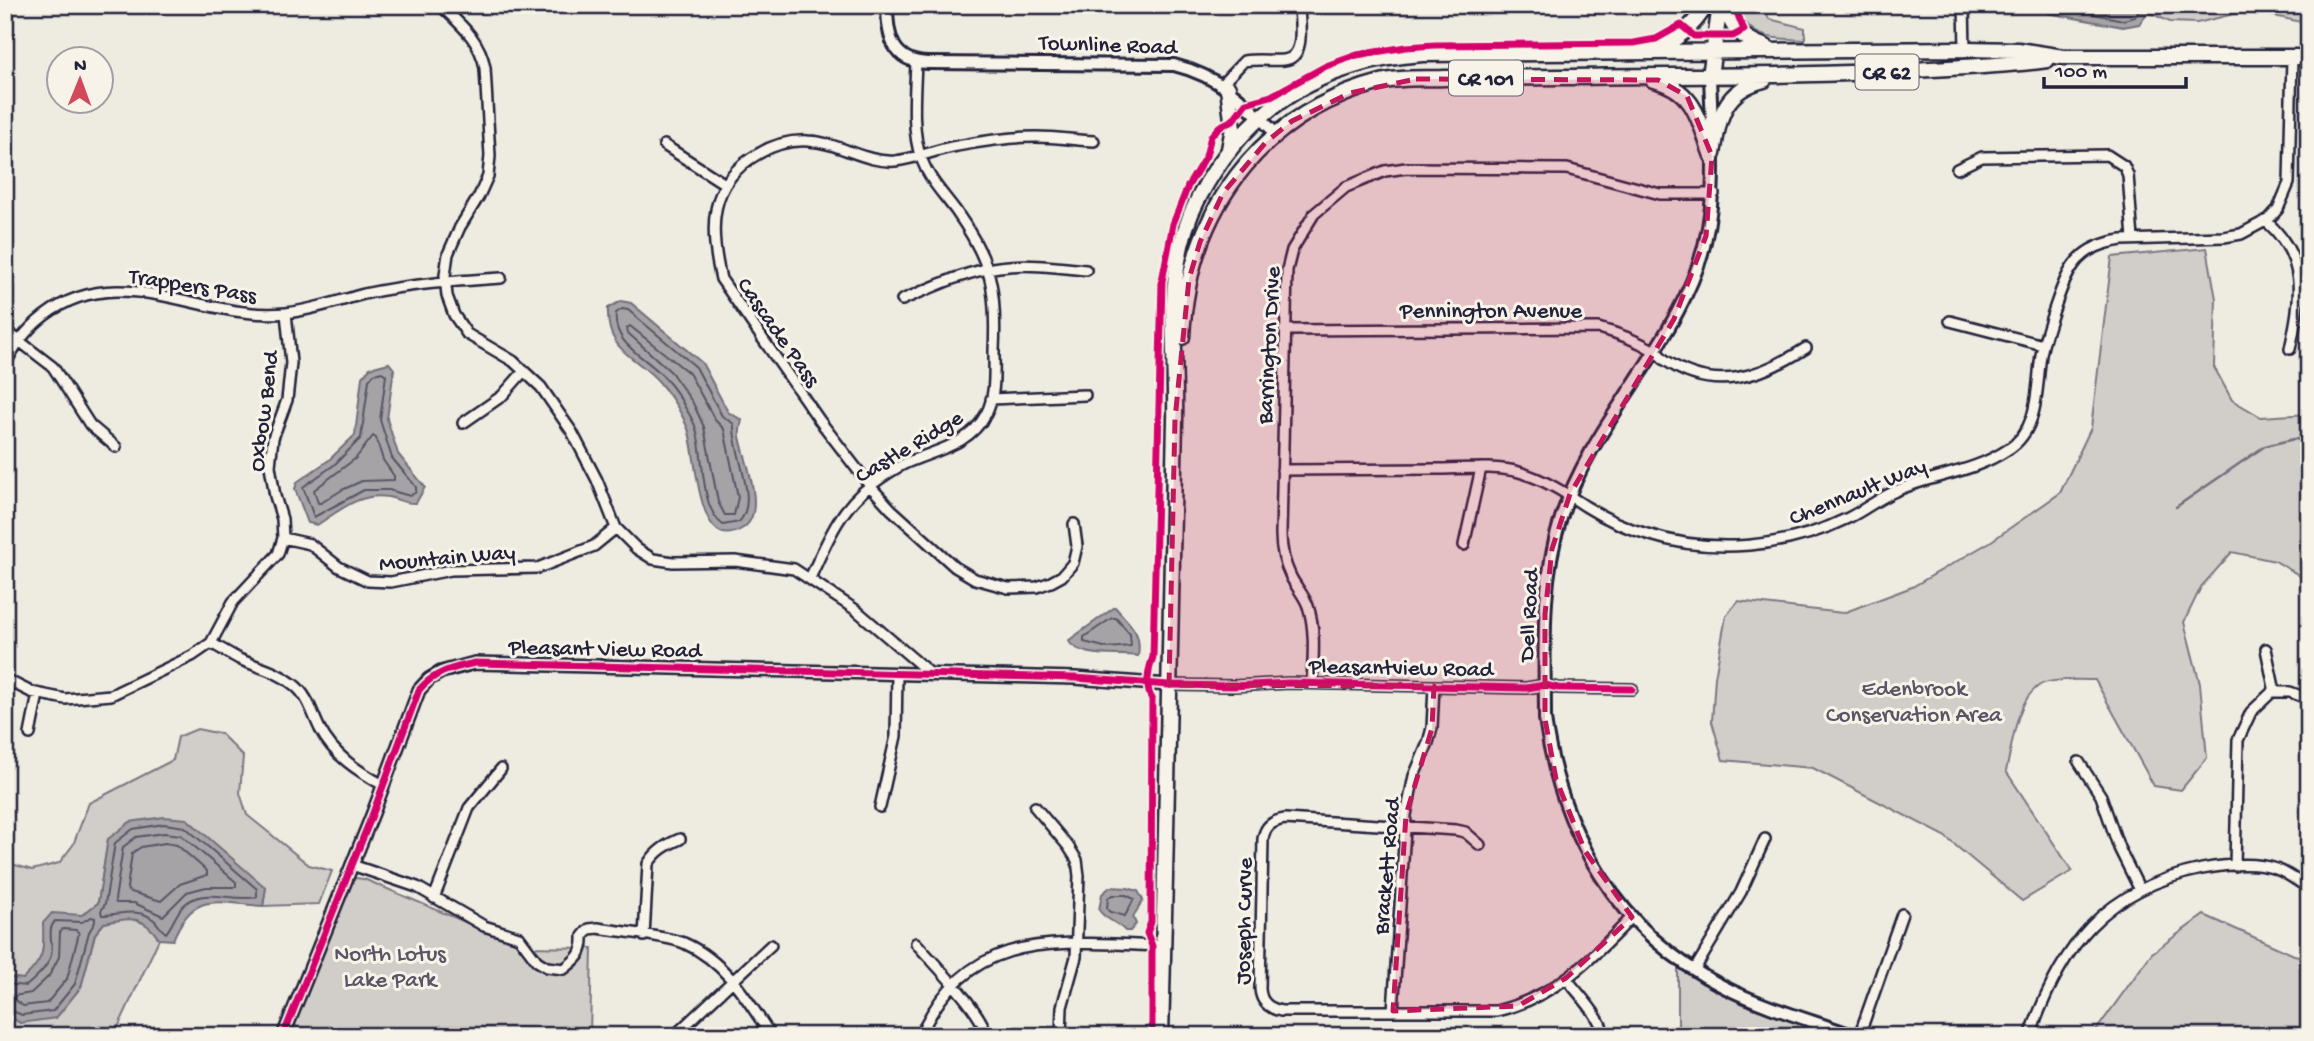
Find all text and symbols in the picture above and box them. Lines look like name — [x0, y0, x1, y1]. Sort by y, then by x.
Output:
street label: Townline Road — [1036, 31, 1179, 62]
north arrow — [46, 46, 116, 116]
scale bar — [2044, 46, 2186, 90]
text: N — [74, 55, 87, 78]
road number: CR 62 — [1856, 55, 1918, 90]
road number: CR 101 — [1449, 60, 1523, 96]
text: 100 m — [2054, 61, 2107, 86]
street label: Trappers Pass — [125, 264, 259, 311]
street label: Barrington Drive — [1253, 265, 1288, 426]
street label: Cascade Pass — [730, 273, 825, 393]
street label: Pennington Avenue — [1399, 299, 1583, 326]
street label: Oxbow Bend — [245, 348, 286, 473]
street label: Castle Ridge — [851, 405, 970, 491]
street label: Chennault Way — [1786, 453, 1931, 533]
street label: Mountain Way — [378, 540, 517, 579]
street label: Dell Road — [1514, 567, 1546, 664]
street label: Pleasant View Road — [507, 635, 703, 666]
street label: Pleasantview Road — [1307, 654, 1495, 685]
park label: Edenbrook Conservation Area — [1826, 677, 2003, 730]
street label: Brackett Road — [1369, 795, 1408, 937]
street label: Joseph Curve — [1231, 856, 1260, 985]
park label: North Lotus Lake Park — [334, 942, 446, 995]

